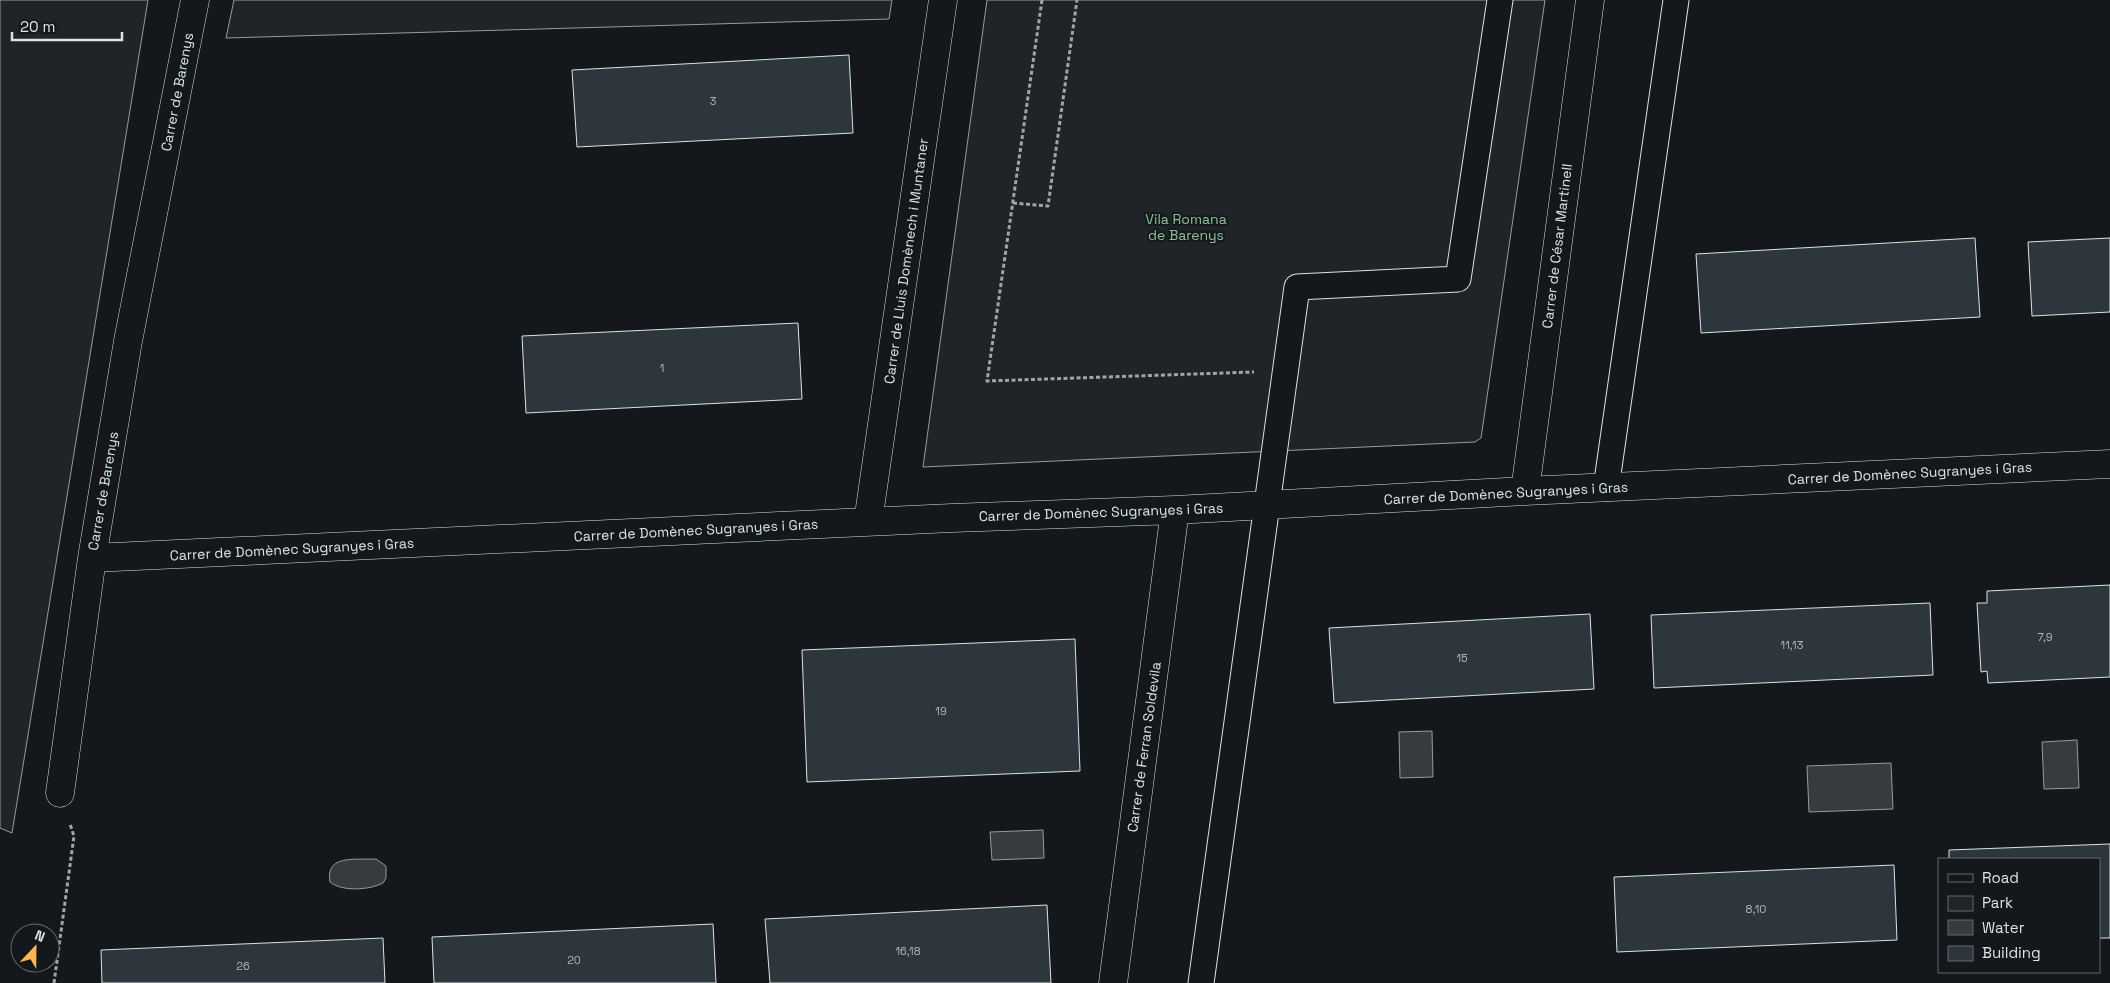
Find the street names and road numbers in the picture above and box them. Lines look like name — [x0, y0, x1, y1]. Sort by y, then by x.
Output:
street label: Carrer de Barenys — [157, 31, 197, 153]
street label: Carrer de Lluis Domènech i Muntaner — [880, 137, 932, 385]
street label: Carrer de César Martinell — [1538, 163, 1576, 329]
street label: Carrer de Barenys — [84, 430, 122, 552]
street label: Carrer de Domènec Sugranyes i Gras — [1787, 458, 2033, 488]
street label: Carrer de Domènec Sugranyes i Gras — [1383, 478, 1629, 508]
street label: Carrer de Domènec Sugranyes i Gras — [978, 499, 1224, 525]
street label: Carrer de Domènec Sugranyes i Gras — [573, 515, 819, 545]
street label: Carrer de Domènec Sugranyes i Gras — [169, 534, 415, 564]
street label: Carrer de Ferran Soldevila — [1123, 661, 1165, 833]

